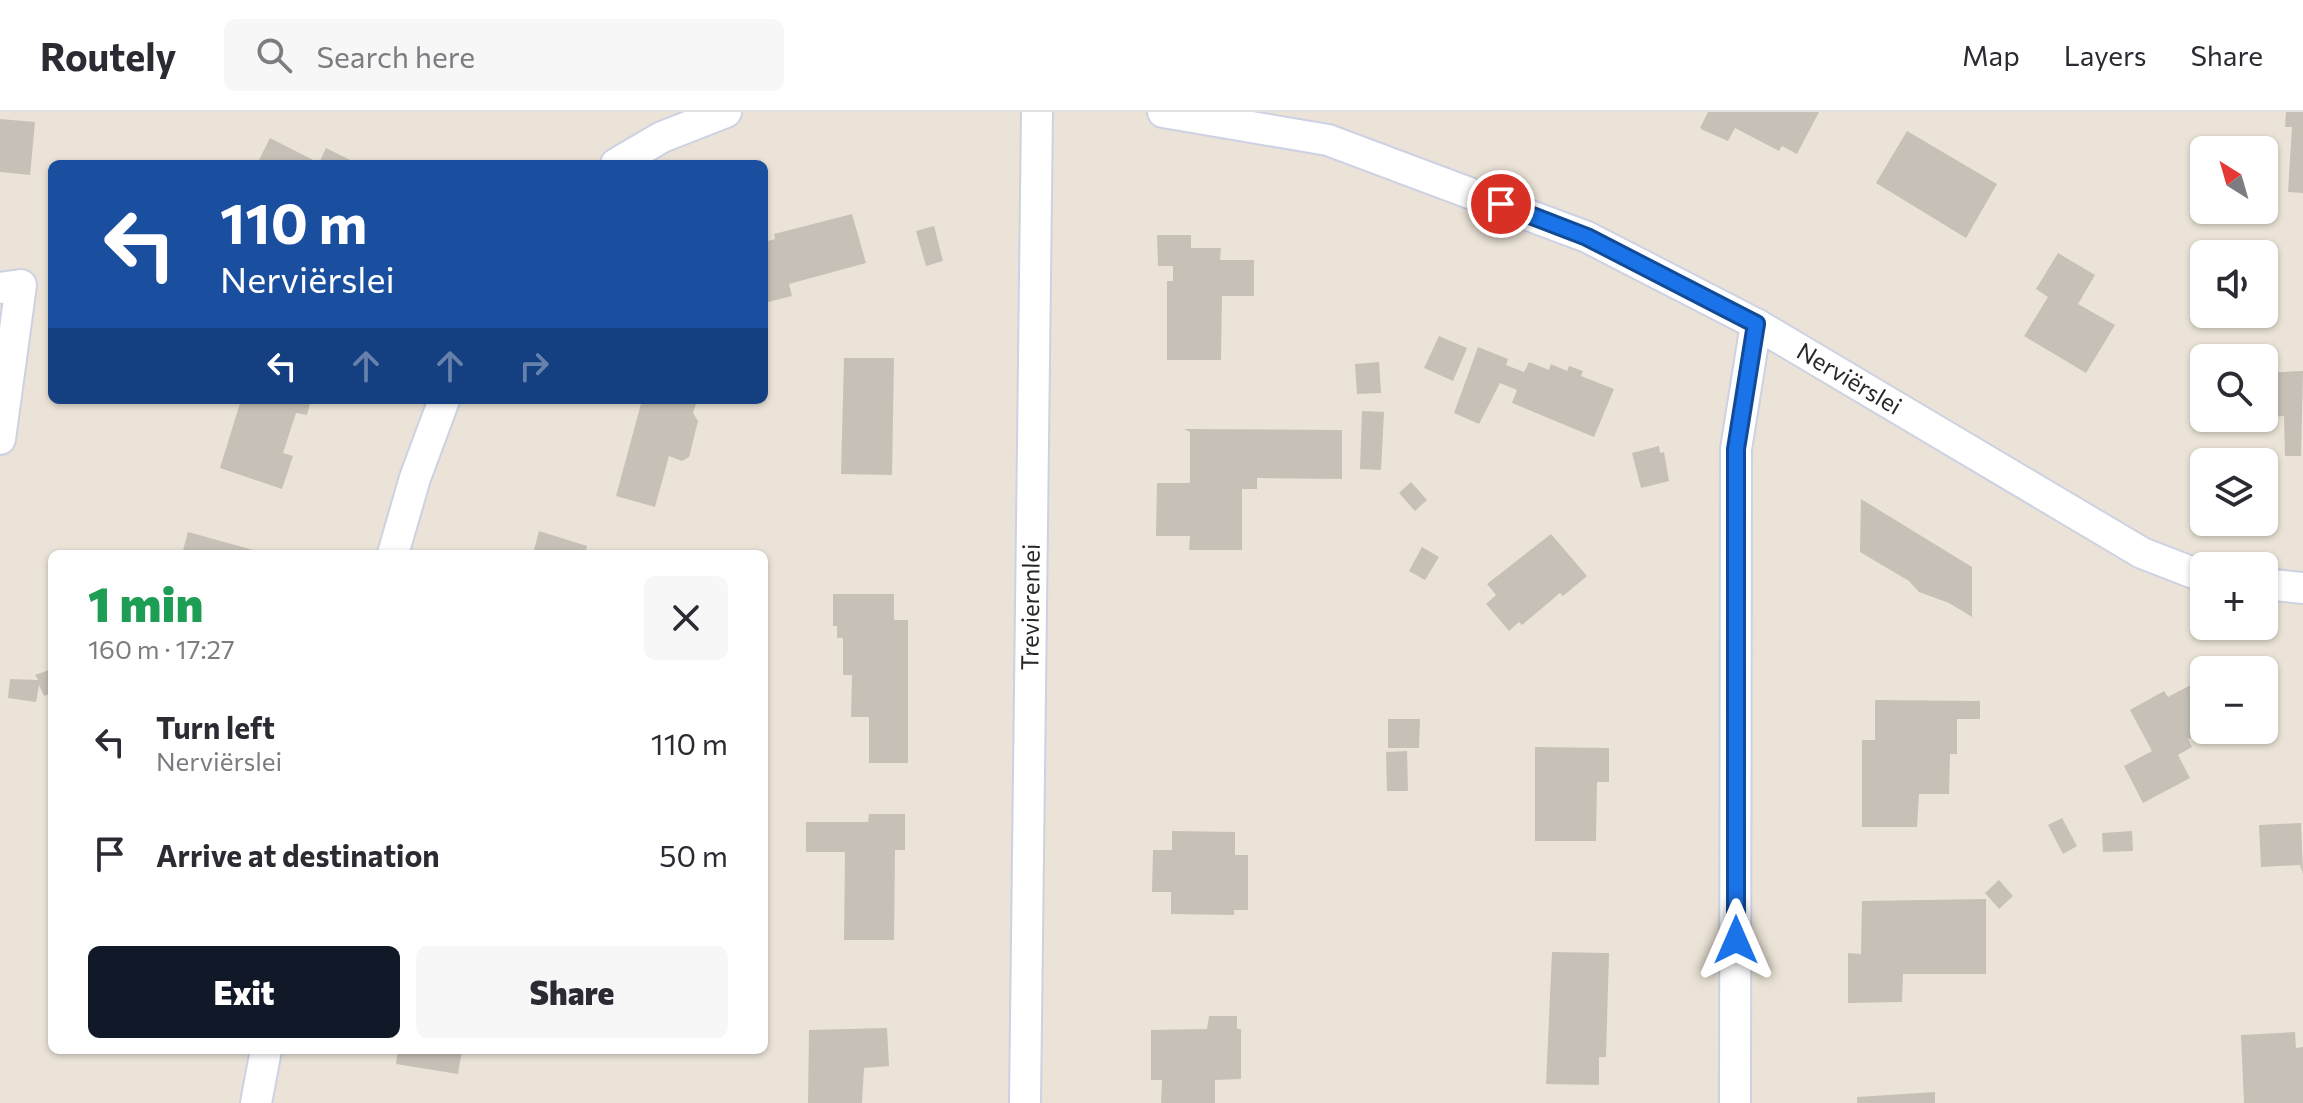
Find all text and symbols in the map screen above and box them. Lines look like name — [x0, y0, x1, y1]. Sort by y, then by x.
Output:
search box — [224, 19, 784, 91]
text: Routely — [40, 32, 176, 79]
icon: search — [252, 33, 296, 77]
text: Search here — [316, 37, 475, 74]
text: Map — [1962, 38, 2020, 72]
text: Layers — [2064, 38, 2146, 72]
text: Share — [2190, 38, 2263, 72]
north arrow — [2190, 136, 2278, 224]
map controls — [2190, 136, 2278, 744]
pin — [1467, 170, 1535, 238]
icon: arrive — [1479, 182, 1523, 226]
text: 110 m — [220, 187, 367, 256]
icon: left — [88, 192, 192, 296]
button: sound — [2190, 240, 2278, 328]
text: Nerviërslei — [220, 256, 395, 300]
street label: Nerviërslei — [1792, 336, 1907, 420]
icon: left — [260, 344, 304, 388]
icon: ahead — [344, 344, 388, 388]
icon: ahead — [428, 344, 472, 388]
icon: right — [512, 344, 556, 388]
button: search — [2190, 344, 2278, 432]
button: layers — [2190, 448, 2278, 536]
street label: Trevierenlei — [1014, 544, 1045, 671]
button: + — [2190, 552, 2278, 640]
text: 1 min — [88, 573, 203, 632]
button: close — [644, 576, 728, 660]
text: 160 m · 17:27 — [88, 633, 235, 664]
button: − — [2190, 656, 2278, 744]
text: Turn left — [156, 708, 275, 745]
icon: left — [88, 720, 132, 764]
text: 110 m — [651, 724, 728, 761]
text: Nerviërslei — [156, 745, 282, 776]
icon: arrive — [88, 832, 132, 876]
text: Arrive at destination — [156, 836, 440, 873]
text: 50 m — [659, 836, 728, 873]
position arrow — [1694, 898, 1778, 982]
button: Exit — [88, 946, 400, 1038]
button: Share — [416, 946, 728, 1038]

